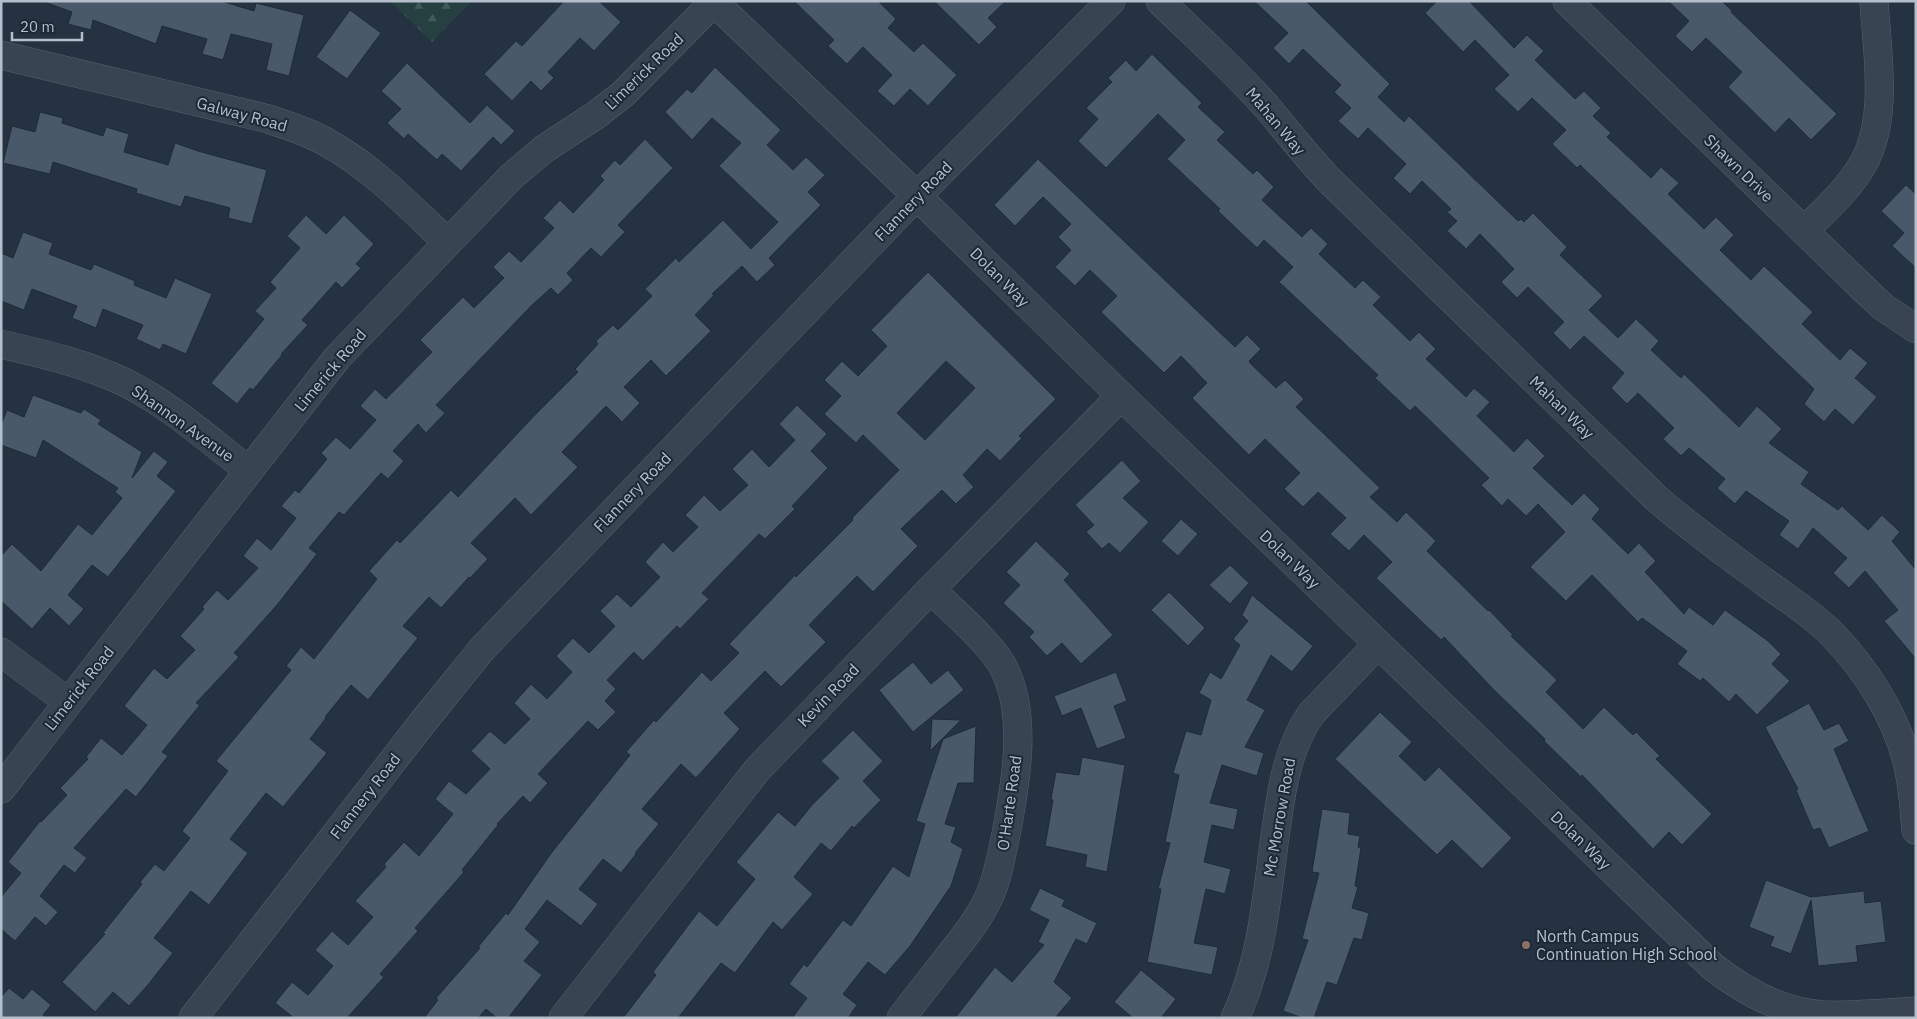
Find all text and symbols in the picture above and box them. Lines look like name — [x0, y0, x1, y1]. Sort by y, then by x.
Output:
scale bar — [12, 10, 82, 42]
text: 20 m — [20, 17, 55, 36]
street label: Limerick Road — [600, 28, 688, 114]
street label: Mahan Way — [1242, 83, 1310, 159]
street label: Galway Road — [194, 92, 290, 136]
street label: Shawn Drive — [1700, 130, 1778, 206]
street label: Flannery Road — [870, 157, 956, 245]
street label: Dolan Way — [966, 243, 1034, 311]
street label: Limerick Road — [290, 325, 370, 415]
street label: Mahan Way — [1525, 371, 1599, 443]
street label: Shannon Avenue — [128, 380, 238, 466]
street label: Flannery Road — [589, 448, 675, 536]
street label: Dolan Way — [1256, 525, 1324, 593]
street label: Limerick Road — [40, 642, 118, 734]
street label: Kevin Road — [793, 659, 863, 731]
street label: Flannery Road — [325, 749, 405, 843]
street label: O'Harte Road — [992, 754, 1026, 852]
street label: Mc Morrow Road — [1259, 756, 1299, 878]
street label: Dolan Way — [1547, 806, 1615, 874]
place label: North Campus Continuation High School — [1536, 926, 1717, 964]
marker: North Campus Continuation High School — [1520, 939, 1532, 951]

